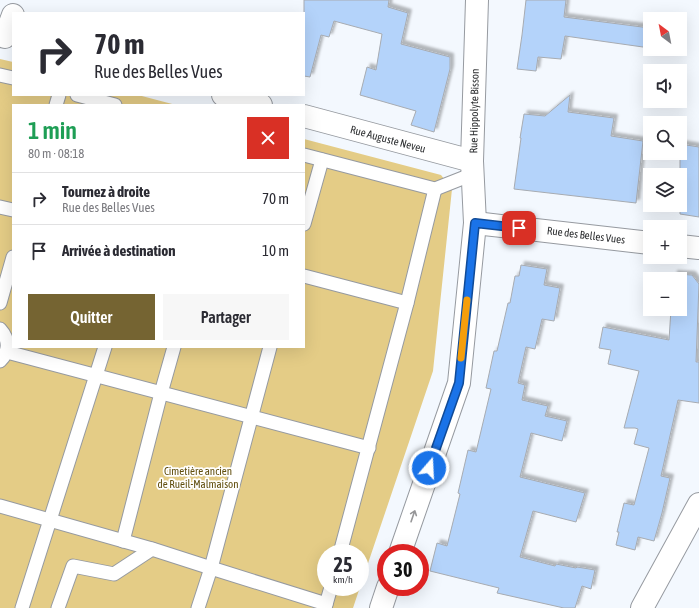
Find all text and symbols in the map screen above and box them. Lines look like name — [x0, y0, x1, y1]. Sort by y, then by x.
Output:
north arrow — [643, 12, 687, 56]
map controls — [643, 12, 687, 316]
icon: right — [28, 28, 80, 80]
text: 70 m — [94, 28, 144, 60]
text: Rue des Belles Vues — [94, 61, 223, 82]
button: sound — [643, 64, 687, 108]
street label: Rue Hippolyte Bisson — [467, 69, 481, 153]
button: search — [643, 116, 687, 160]
text: 1 min — [28, 117, 77, 144]
button: close — [247, 117, 289, 159]
street label: Rue Auguste Neveu — [349, 123, 427, 155]
text: 80 m · 08:18 — [28, 146, 84, 161]
button: layers — [643, 168, 687, 212]
text: Tournez à droite — [62, 183, 150, 200]
icon: right — [28, 188, 50, 210]
text: 70 m — [262, 190, 289, 207]
text: Rue des Belles Vues — [62, 200, 155, 215]
pin — [502, 211, 536, 245]
icon: arrive — [508, 217, 530, 239]
button: + — [643, 220, 687, 264]
street label: Rue des Belles Vues — [546, 224, 626, 246]
icon: arrive — [28, 240, 50, 262]
text: Arrivée à destination — [62, 242, 176, 259]
text: 10 m — [262, 242, 289, 259]
button: − — [643, 272, 687, 316]
button: Quitter — [28, 294, 155, 340]
button: Partager — [163, 294, 289, 340]
position arrow — [408, 447, 450, 489]
park label: Cimetière ancien de Rueil-Malmaison — [157, 465, 239, 490]
one-way arrow — [409, 511, 417, 523]
speed limit sign: 30 — [377, 544, 429, 596]
text: 25 — [334, 553, 352, 576]
text: km/h — [333, 574, 353, 585]

